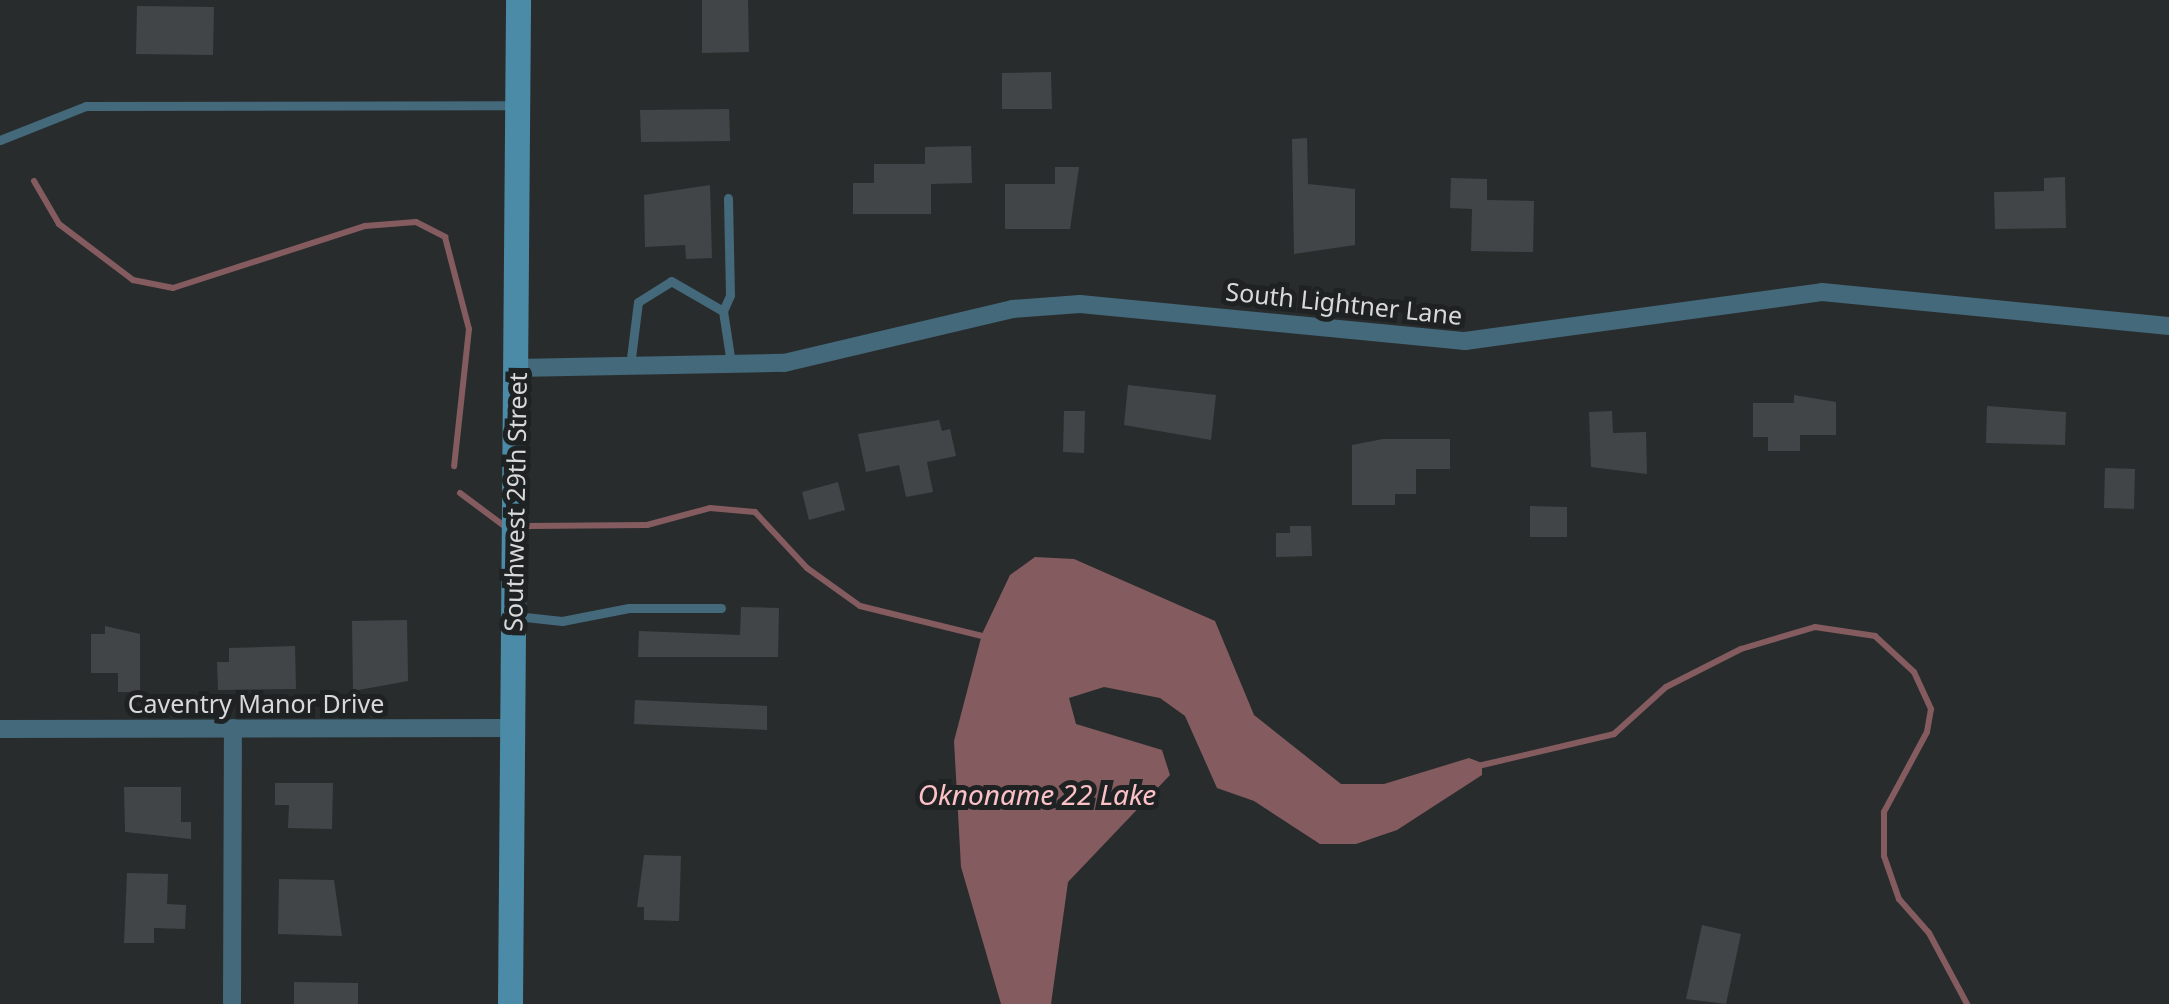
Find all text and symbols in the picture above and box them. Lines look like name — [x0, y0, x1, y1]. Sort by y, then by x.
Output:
street label: South Lightner Lane — [1224, 276, 1464, 330]
street label: Southwest 29th Street — [498, 372, 532, 632]
street label: Caventry Manor Drive — [128, 688, 384, 718]
water label: Oknoname 22 Lake — [918, 777, 1156, 811]

